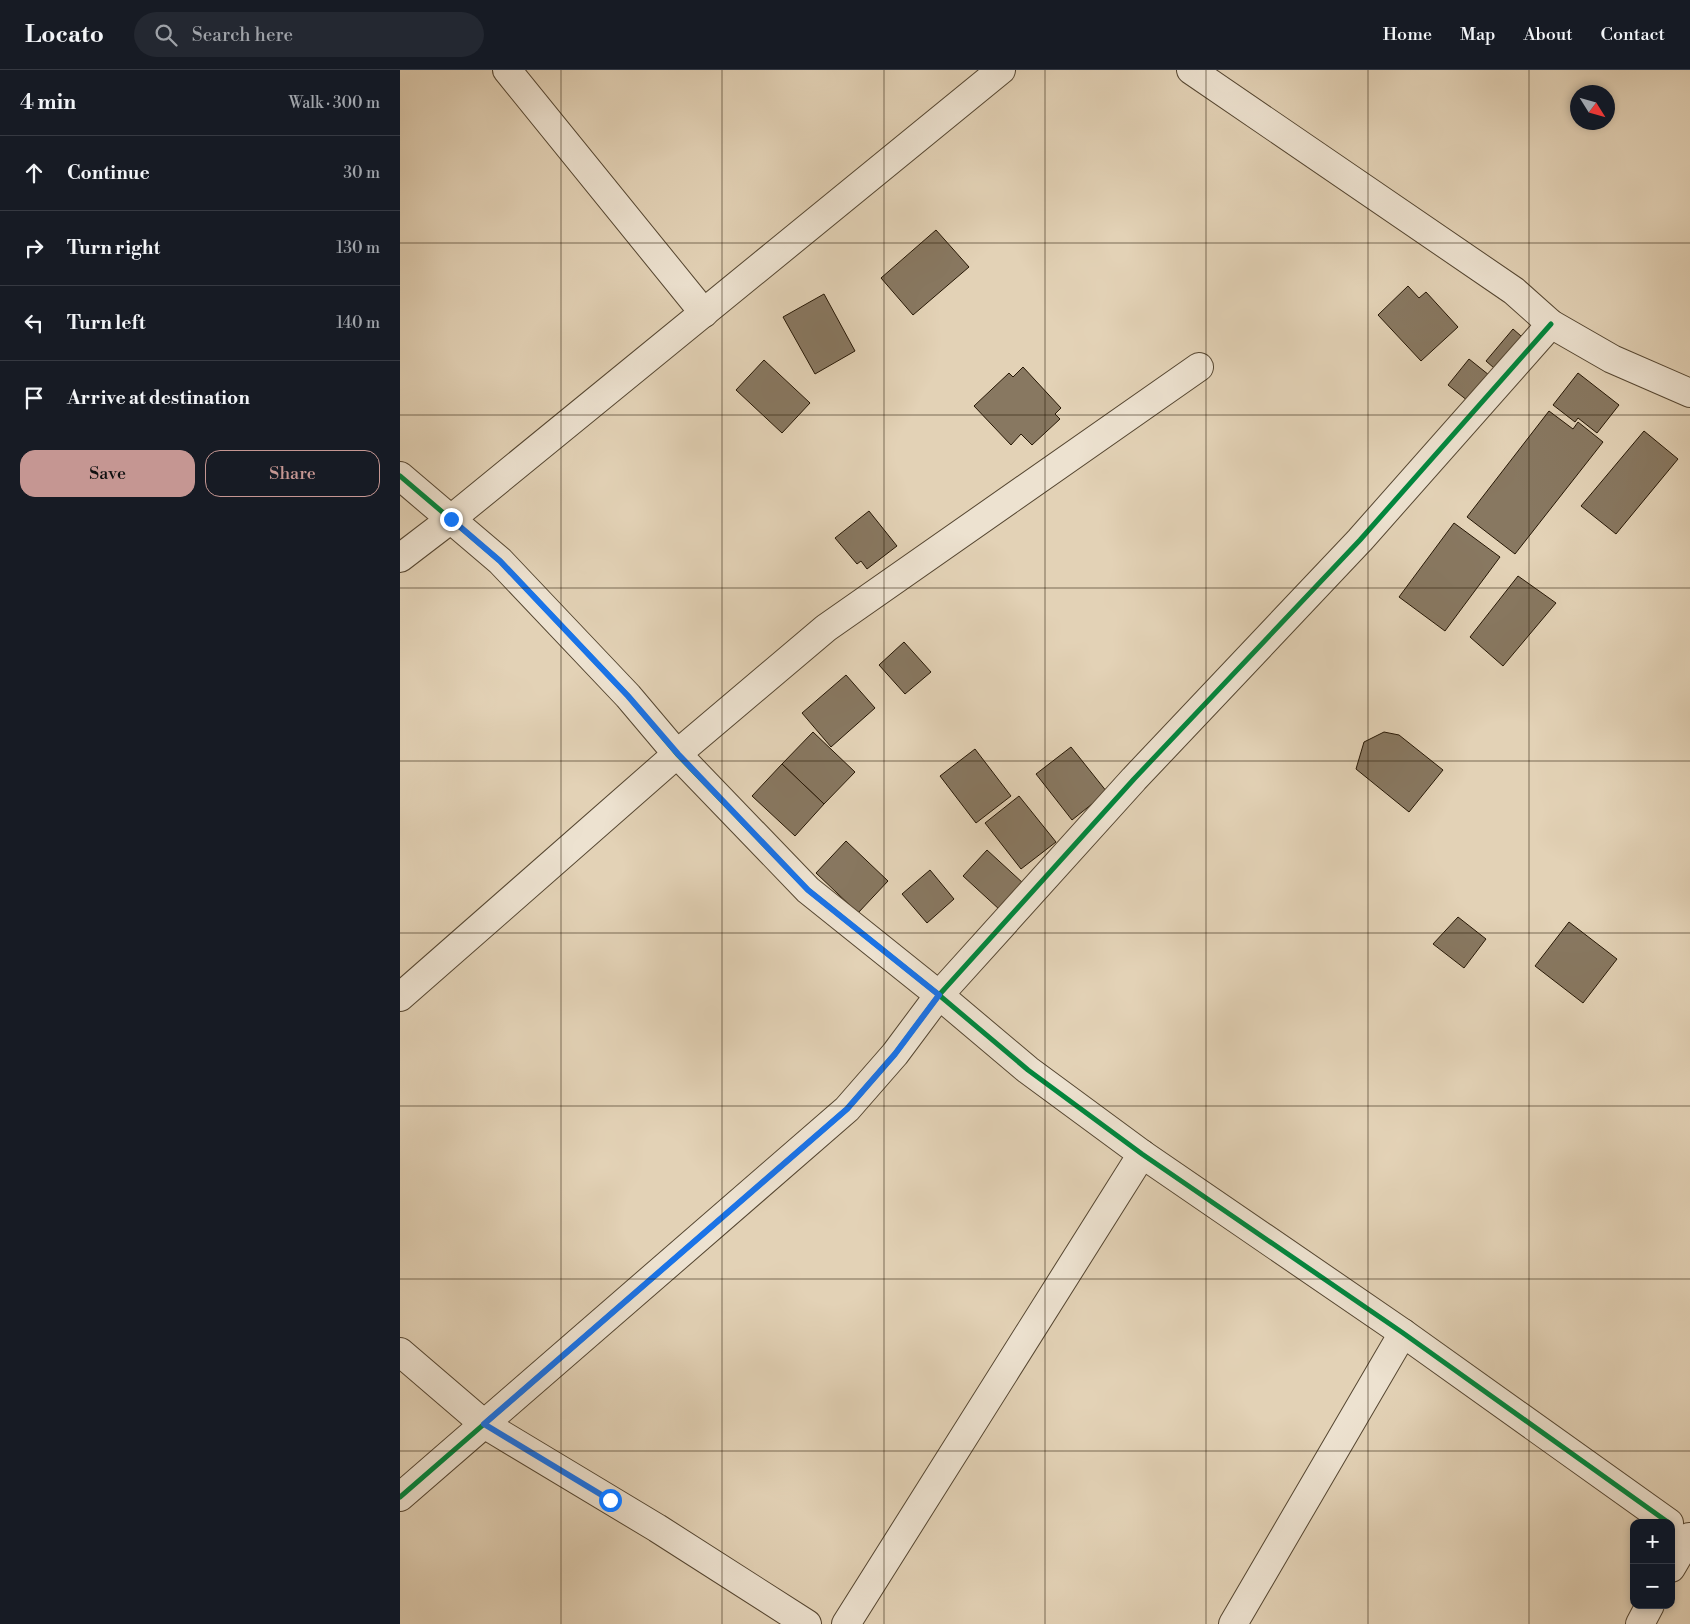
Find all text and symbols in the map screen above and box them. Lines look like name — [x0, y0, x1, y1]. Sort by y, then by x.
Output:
search box — [134, 12, 484, 57]
text: Locato — [25, 20, 104, 50]
icon: search — [152, 21, 180, 49]
text: Search here — [192, 23, 293, 47]
text: Home — [1383, 23, 1432, 46]
text: Map — [1460, 23, 1496, 46]
text: About — [1524, 23, 1573, 46]
text: Contact — [1601, 23, 1665, 46]
north arrow — [1570, 85, 1615, 130]
text: 4 min — [20, 90, 76, 116]
text: Walk · 300 m — [289, 93, 380, 113]
icon: ahead — [20, 159, 48, 187]
text: Continue — [67, 161, 150, 185]
text: 30 m — [343, 163, 380, 183]
icon: right — [20, 234, 48, 262]
text: Turn right — [67, 236, 160, 260]
text: 130 m — [336, 238, 380, 258]
icon: left — [20, 309, 48, 337]
text: Turn left — [67, 311, 146, 335]
text: 140 m — [336, 313, 380, 333]
icon: arrive — [20, 384, 48, 412]
text: Arrive at destination — [67, 386, 250, 410]
button: Save — [20, 450, 195, 497]
button: Share — [205, 450, 380, 497]
route end — [440, 508, 463, 531]
route start — [599, 1489, 622, 1512]
map controls — [1630, 1519, 1675, 1609]
button: + — [1630, 1519, 1675, 1564]
button: − — [1630, 1564, 1675, 1609]

